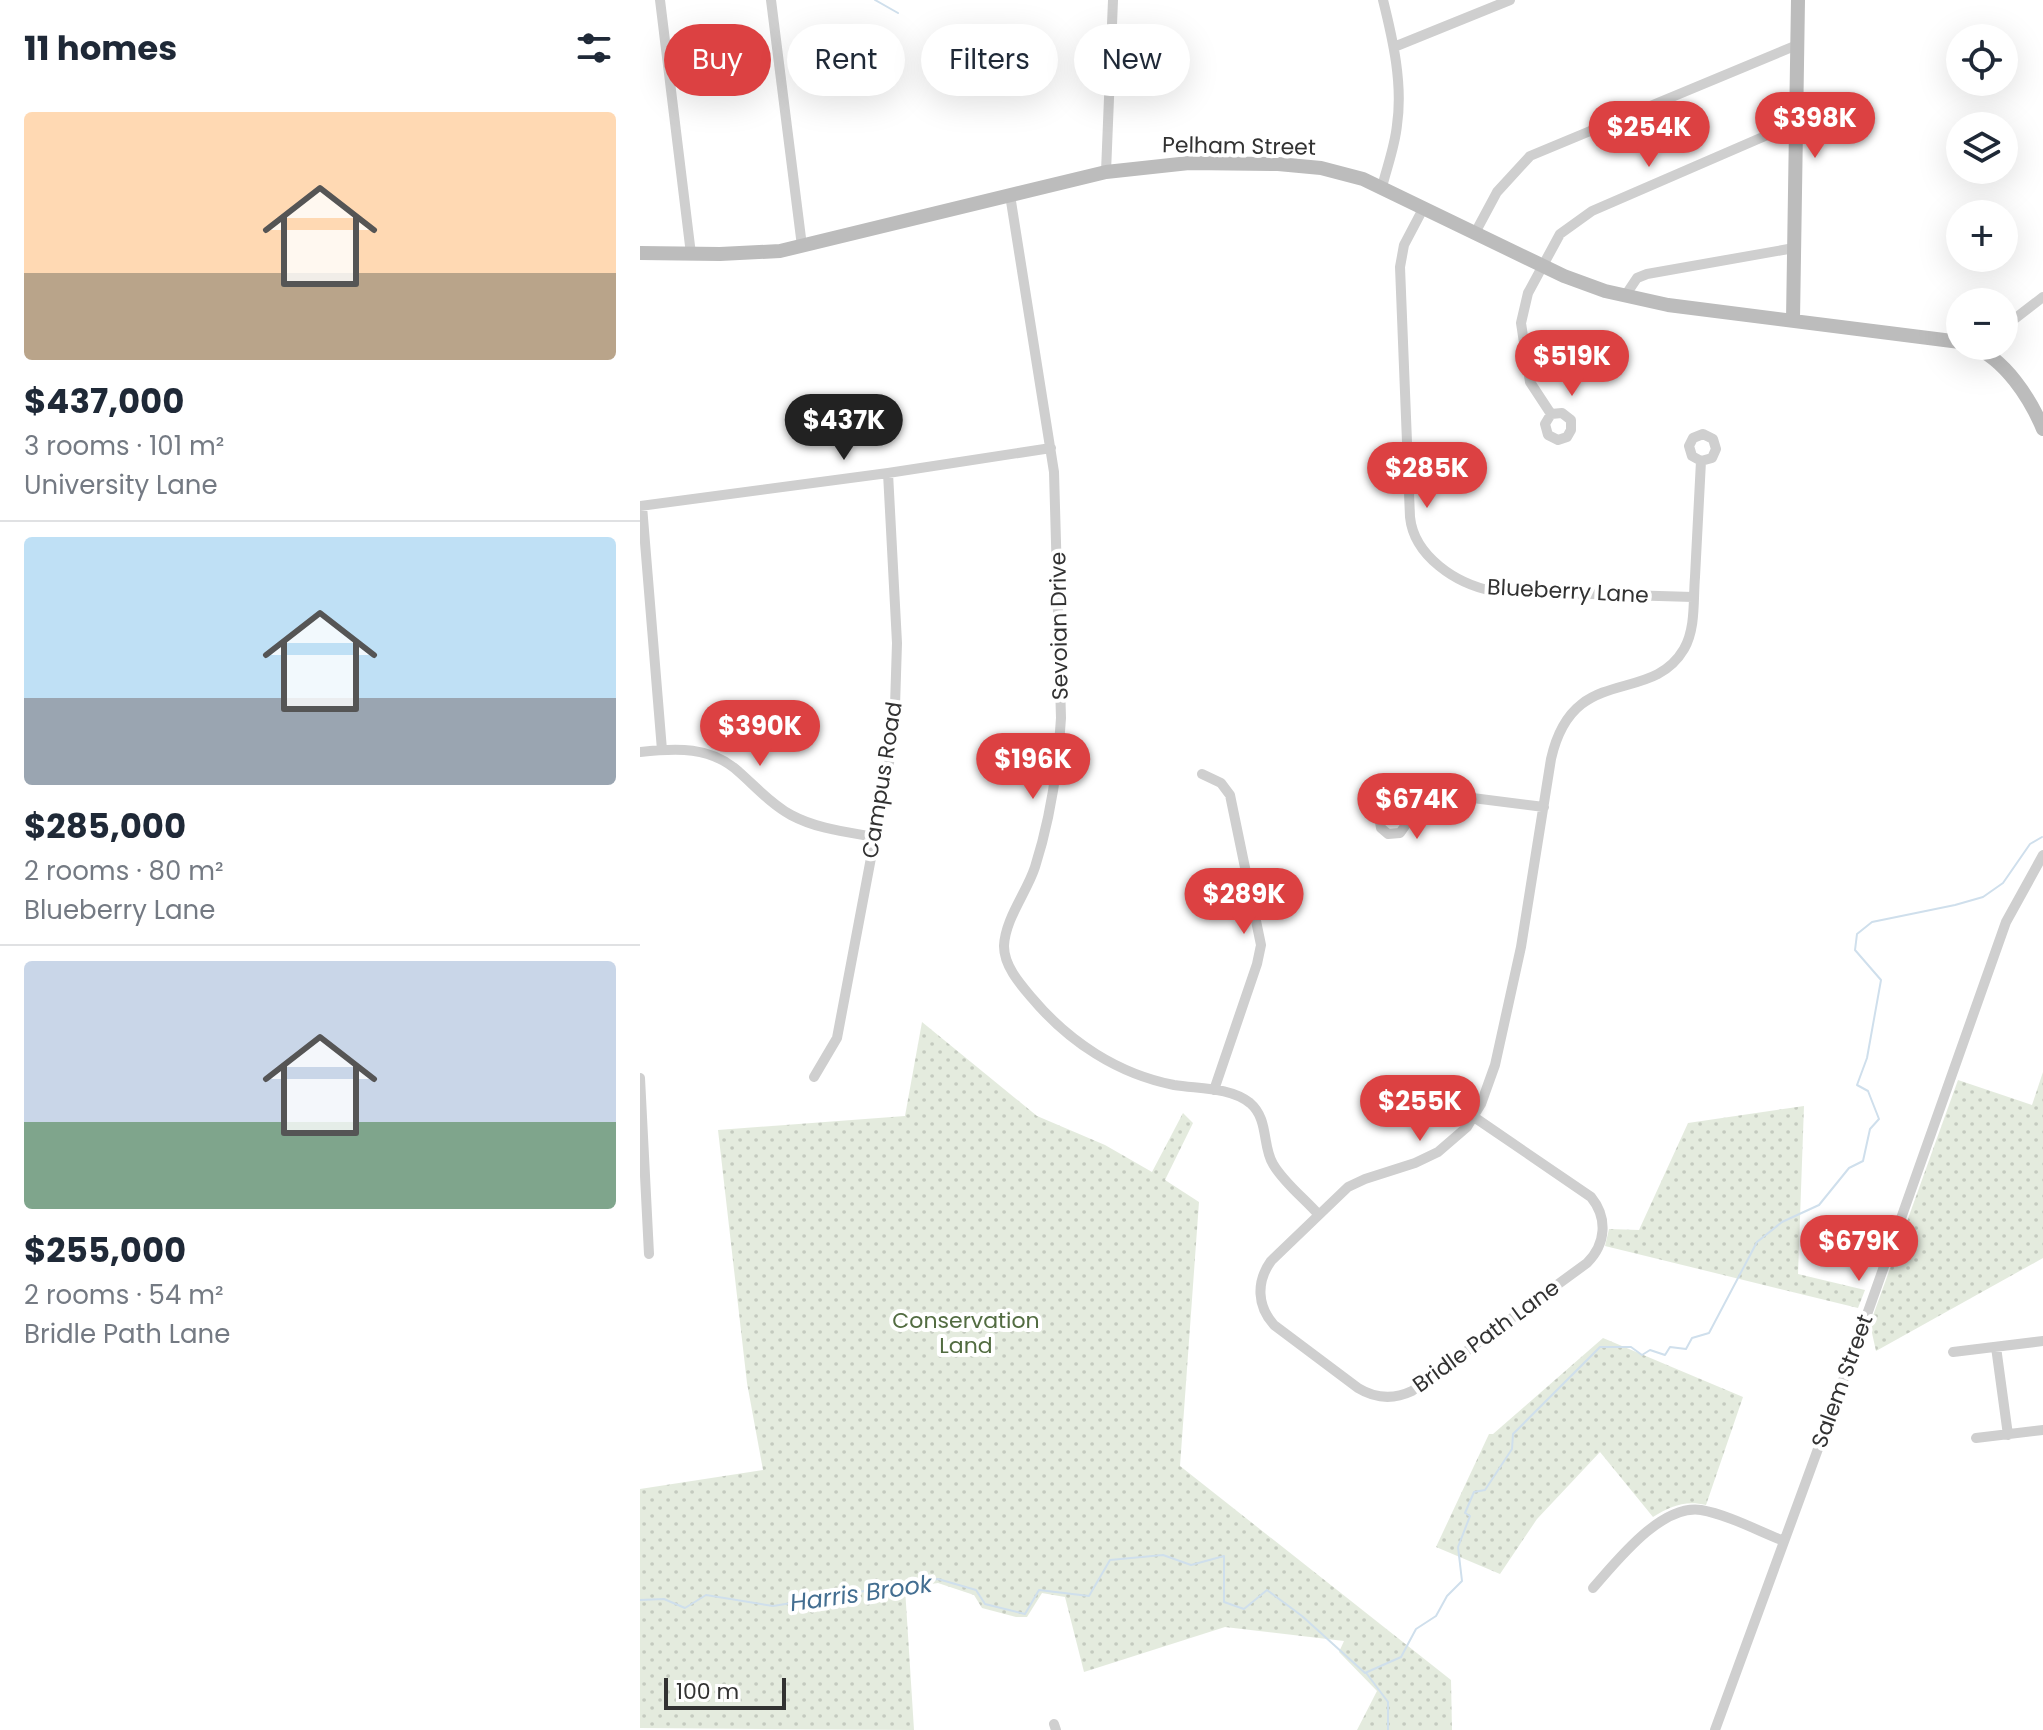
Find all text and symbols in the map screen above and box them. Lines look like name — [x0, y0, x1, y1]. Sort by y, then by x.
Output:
text: 11 homes — [24, 24, 177, 72]
chip: Buy — [664, 24, 771, 96]
chip: Rent — [787, 24, 905, 96]
chip: Filters — [921, 24, 1058, 96]
chip: New — [1074, 24, 1190, 96]
map controls — [1946, 24, 2018, 360]
button: locate — [1946, 24, 2018, 96]
icon: filters — [572, 26, 616, 70]
pin: $398K — [1759, 92, 1871, 160]
text: $398K — [1773, 100, 1857, 136]
pin: $254K — [1593, 101, 1705, 169]
text: $254K — [1607, 109, 1691, 145]
button: layers — [1946, 112, 2018, 184]
street label: Pelham Street — [1162, 129, 1316, 163]
icon: home — [248, 164, 392, 308]
button: + — [1946, 200, 2018, 272]
button: − — [1946, 288, 2018, 360]
pin: $519K — [1516, 330, 1628, 398]
text: $519K — [1533, 338, 1611, 374]
text: $437,000 — [24, 377, 184, 425]
pin: $437K — [788, 394, 900, 462]
text: $437K — [803, 402, 885, 438]
text: 3 rooms · 101 m² — [24, 428, 224, 464]
pin: $285K — [1371, 442, 1483, 510]
text: $285K — [1385, 450, 1469, 486]
text: University Lane — [24, 467, 218, 503]
street label: Sevoian Drive — [1042, 552, 1076, 700]
street label: Blueberry Lane — [1486, 571, 1650, 611]
icon: home — [248, 589, 392, 733]
pin: $390K — [704, 700, 816, 768]
street label: Campus Road — [854, 700, 910, 860]
text: $390K — [718, 708, 802, 744]
pin: $196K — [977, 733, 1089, 801]
text: $196K — [994, 741, 1072, 777]
pin: $674K — [1361, 773, 1473, 841]
text: $674K — [1375, 781, 1459, 817]
text: $285,000 — [24, 802, 186, 850]
text: 2 rooms · 80 m² — [24, 853, 224, 889]
pin: $289K — [1188, 868, 1300, 936]
text: $289K — [1203, 876, 1285, 912]
text: Blueberry Lane — [24, 892, 215, 928]
icon: home — [248, 1013, 392, 1157]
pin: $255K — [1364, 1075, 1476, 1143]
text: $255K — [1378, 1083, 1462, 1119]
pin: $679K — [1803, 1215, 1915, 1283]
text: $679K — [1818, 1223, 1900, 1259]
text: $255,000 — [24, 1226, 186, 1274]
street label: Bridle Path Lane — [1406, 1272, 1566, 1400]
text: 2 rooms · 54 m² — [24, 1277, 224, 1313]
park label: Conservation Land — [892, 1305, 1040, 1361]
street label: Salem Street — [1804, 1310, 1880, 1452]
text: Bridle Path Lane — [24, 1316, 230, 1352]
water label: Harris Brook — [788, 1566, 936, 1619]
scale bar — [664, 1674, 786, 1710]
text: 100 m — [676, 1676, 739, 1707]

